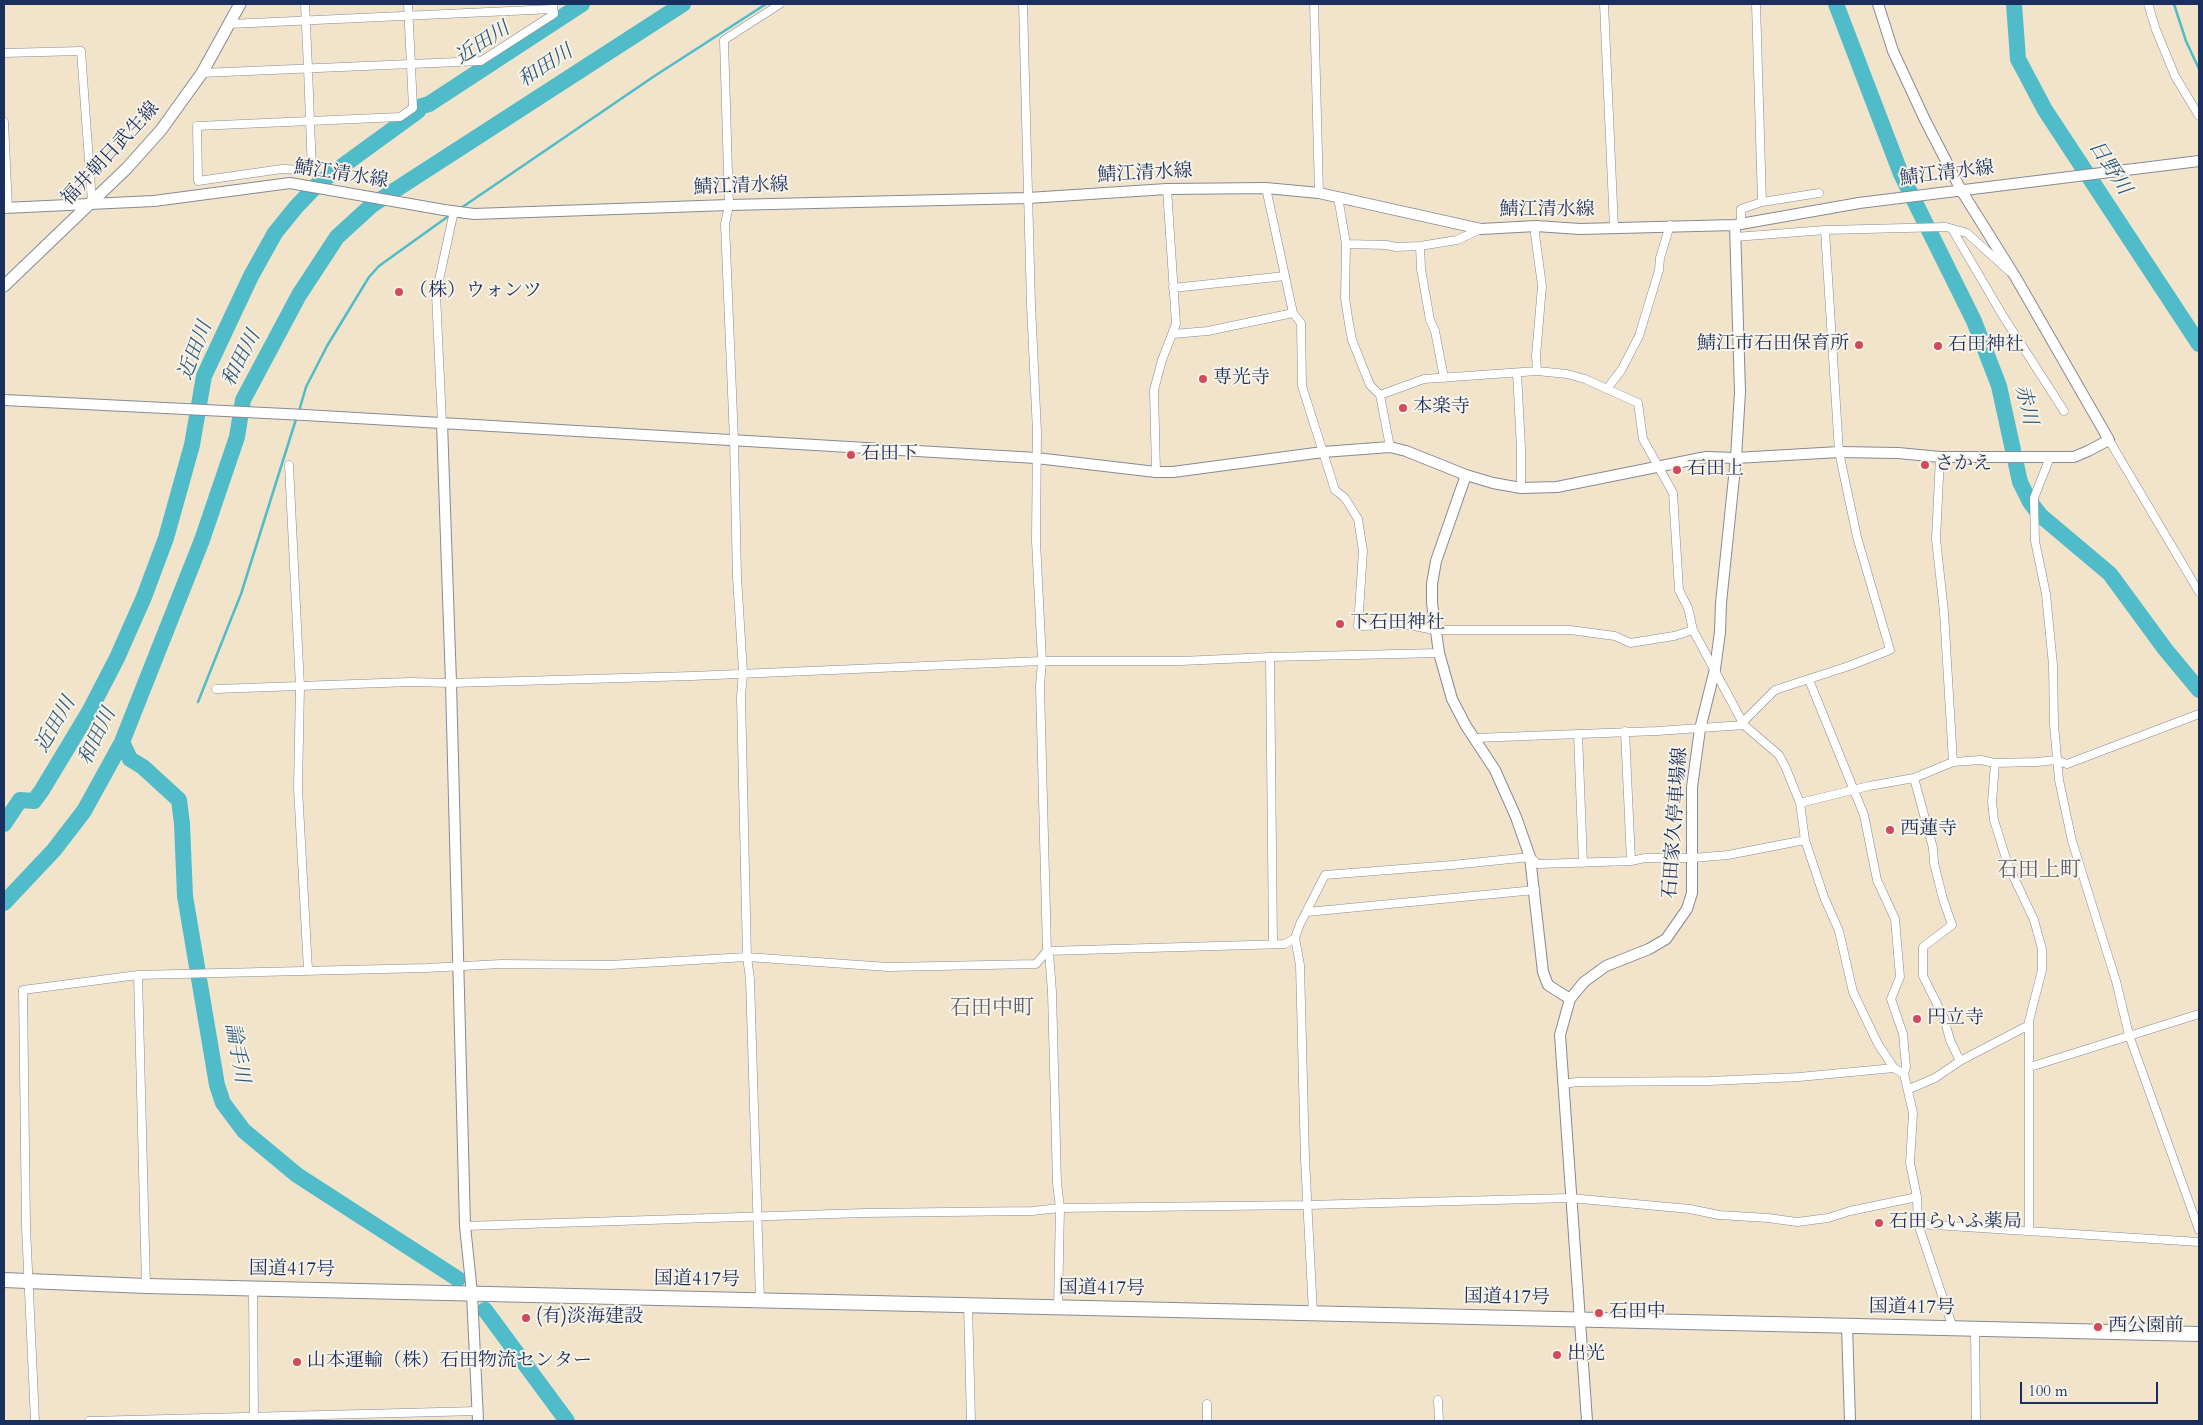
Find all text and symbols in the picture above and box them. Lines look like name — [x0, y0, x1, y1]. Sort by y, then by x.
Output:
water label: 近田川 — [451, 18, 515, 70]
water label: 和田川 — [514, 41, 578, 93]
street label: 福井朝日武生線 — [57, 98, 165, 210]
water label: 日野川 — [2083, 136, 2135, 200]
street label: 鯖江清水線 — [292, 156, 390, 194]
street label: 鯖江清水線 — [1898, 157, 1996, 191]
street label: 鯖江清水線 — [1097, 160, 1193, 188]
street label: 鯖江清水線 — [693, 174, 789, 200]
street label: 鯖江清水線 — [1500, 200, 1594, 222]
place label: （株）ウォンツ — [409, 281, 542, 303]
marker: （株）ウォンツ — [393, 286, 405, 298]
water label: 近田川 — [174, 319, 218, 383]
water label: 和田川 — [218, 327, 266, 391]
place label: 鯖江市石田保育所 — [1697, 334, 1849, 356]
place label: 石田神社 — [1948, 335, 2024, 357]
marker: 鯖江市石田保育所 — [1853, 339, 1865, 351]
marker: 石田神社 — [1932, 340, 1944, 352]
place label: 専光寺 — [1213, 368, 1270, 390]
marker: 専光寺 — [1197, 373, 1209, 385]
water label: 赤川 — [2009, 383, 2041, 427]
place label: 本楽寺 — [1413, 397, 1470, 419]
marker: 本楽寺 — [1397, 402, 1409, 414]
place label: 石田下 — [861, 444, 918, 466]
marker: 石田下 — [845, 449, 857, 461]
place label: さかえ — [1935, 454, 1992, 476]
place label: 石田上 — [1687, 459, 1744, 481]
marker: さかえ — [1919, 459, 1931, 471]
marker: 石田上 — [1671, 464, 1683, 476]
place label: 下石田神社 — [1350, 613, 1445, 635]
marker: 下石田神社 — [1334, 618, 1346, 630]
water label: 近田川 — [31, 693, 81, 757]
water label: 和田川 — [74, 705, 122, 769]
street label: 石田家久停車場線 — [1659, 746, 1693, 900]
place label: 西蓮寺 — [1900, 819, 1957, 841]
marker: 西蓮寺 — [1884, 824, 1896, 836]
district label: 石田上町 — [1997, 858, 2081, 884]
district label: 石田中町 — [950, 996, 1034, 1022]
place label: 円立寺 — [1927, 1008, 1984, 1030]
marker: 円立寺 — [1911, 1013, 1923, 1025]
water label: 論手川 — [219, 1021, 253, 1085]
place label: 石田らいふ薬局 — [1889, 1212, 2022, 1234]
marker: 石田らいふ薬局 — [1873, 1217, 1885, 1229]
street label: 国道417号 — [249, 1258, 335, 1282]
street label: 国道417号 — [654, 1268, 740, 1292]
street label: 国道417号 — [1059, 1277, 1145, 1301]
street label: 国道417号 — [1464, 1286, 1550, 1310]
street label: 国道417号 — [1869, 1296, 1955, 1320]
place label: 石田中 — [1609, 1302, 1666, 1324]
place label: (有)淡海建設 — [536, 1307, 643, 1329]
marker: 石田中 — [1593, 1307, 1605, 1319]
marker: (有)淡海建設 — [520, 1312, 532, 1324]
place label: 西公園前 — [2108, 1316, 2184, 1338]
marker: 西公園前 — [2092, 1321, 2104, 1333]
place label: 出光 — [1567, 1344, 1605, 1366]
marker: 出光 — [1551, 1349, 1563, 1361]
place label: 山本運輸（株）石田物流センター — [307, 1351, 592, 1373]
marker: 山本運輸（株）石田物流センター — [291, 1356, 303, 1368]
scale bar — [2023, 1372, 2160, 1404]
text: 100 m — [2028, 1381, 2068, 1401]

